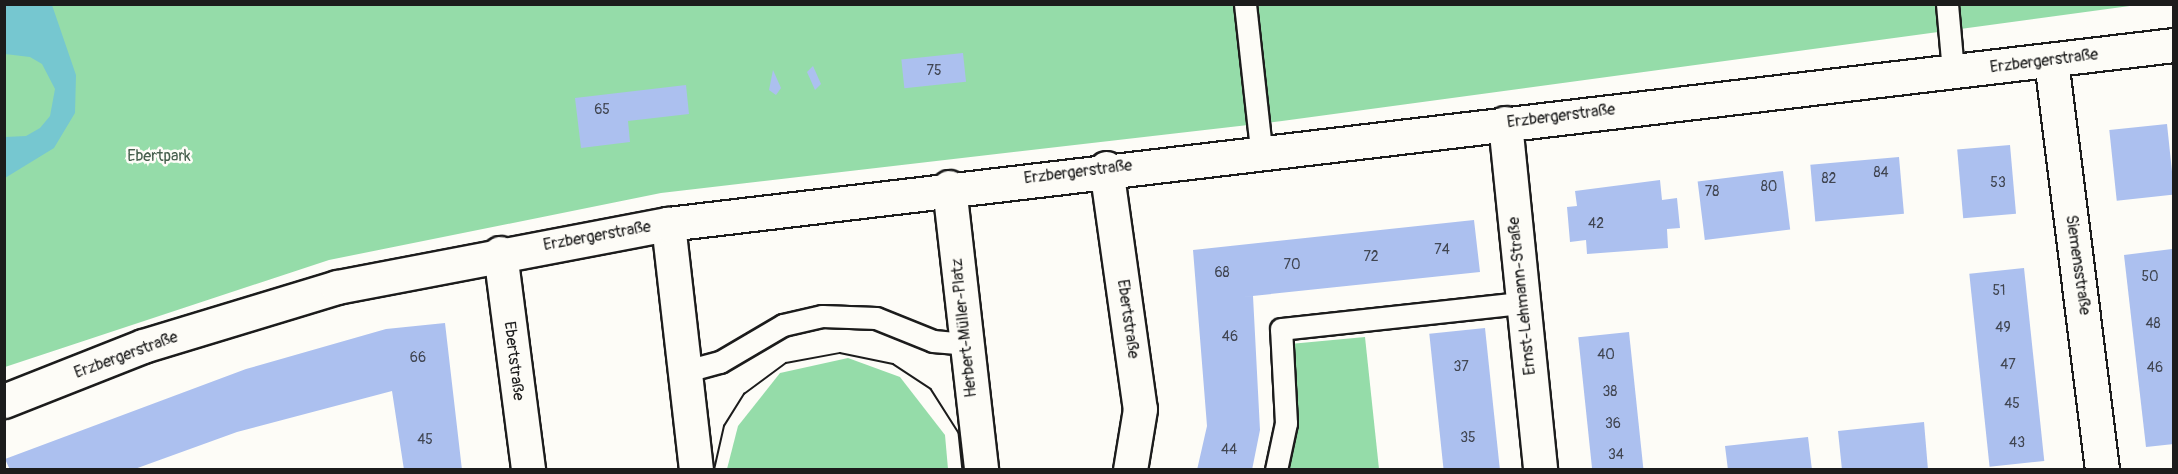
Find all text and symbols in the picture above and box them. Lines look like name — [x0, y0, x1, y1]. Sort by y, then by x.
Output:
street label: Erzbergerstraße — [1989, 45, 2099, 77]
house number: 75 — [927, 63, 941, 79]
street label: Erzbergerstraße — [1506, 100, 1616, 132]
house number: 65 — [594, 102, 610, 118]
park label: Ebertpark — [127, 146, 191, 166]
street label: Erzbergerstraße — [1023, 156, 1133, 188]
house number: 84 — [1873, 165, 1889, 181]
house number: 82 — [1822, 171, 1836, 187]
house number: 53 — [1990, 175, 2006, 191]
house number: 80 — [1761, 179, 1777, 195]
house number: 78 — [1705, 184, 1719, 200]
street label: Siemensstraße — [2061, 214, 2095, 316]
street label: Ernst-Lehmann-Straße — [1504, 216, 1540, 376]
house number: 42 — [1588, 216, 1604, 232]
street label: Erzbergerstraße — [542, 217, 652, 255]
house number: 74 — [1434, 242, 1450, 258]
house number: 72 — [1363, 249, 1379, 265]
house number: 70 — [1284, 257, 1300, 273]
street label: Herbert-Müller-Platz — [947, 258, 981, 398]
house number: 68 — [1214, 265, 1230, 281]
house number: 50 — [2141, 269, 2159, 285]
street label: Ebertstraße — [1113, 278, 1143, 360]
house number: 51 — [1992, 283, 2006, 299]
house number: 48 — [2145, 316, 2161, 332]
street label: Ebertstraße — [500, 320, 528, 402]
house number: 49 — [1995, 320, 2011, 336]
street label: Erzbergerstraße — [72, 327, 180, 383]
house number: 46 — [1222, 329, 1238, 345]
house number: 40 — [1597, 347, 1615, 363]
house number: 66 — [410, 350, 426, 366]
house number: 47 — [2000, 357, 2016, 373]
house number: 37 — [1453, 359, 1469, 375]
house number: 46 — [2147, 360, 2163, 376]
house number: 38 — [1603, 384, 1617, 400]
house number: 45 — [2004, 396, 2020, 412]
house number: 36 — [1605, 416, 1621, 432]
house number: 35 — [1460, 430, 1476, 446]
house number: 45 — [417, 432, 433, 448]
house number: 43 — [2009, 435, 2025, 451]
house number: 44 — [1221, 442, 1237, 458]
house number: 34 — [1608, 447, 1624, 463]

